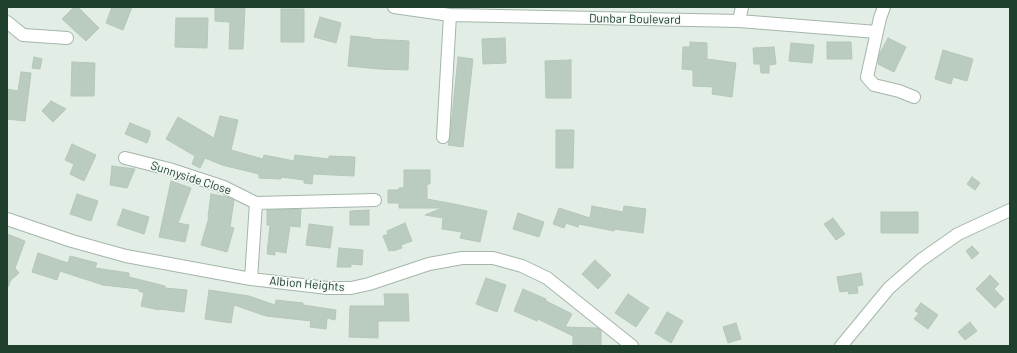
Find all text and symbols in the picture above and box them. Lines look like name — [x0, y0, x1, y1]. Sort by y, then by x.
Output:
street label: Dunbar Boulevard — [589, 11, 681, 27]
street label: Sunnyside Close — [149, 158, 233, 198]
street label: Albion Heights — [269, 274, 345, 294]

